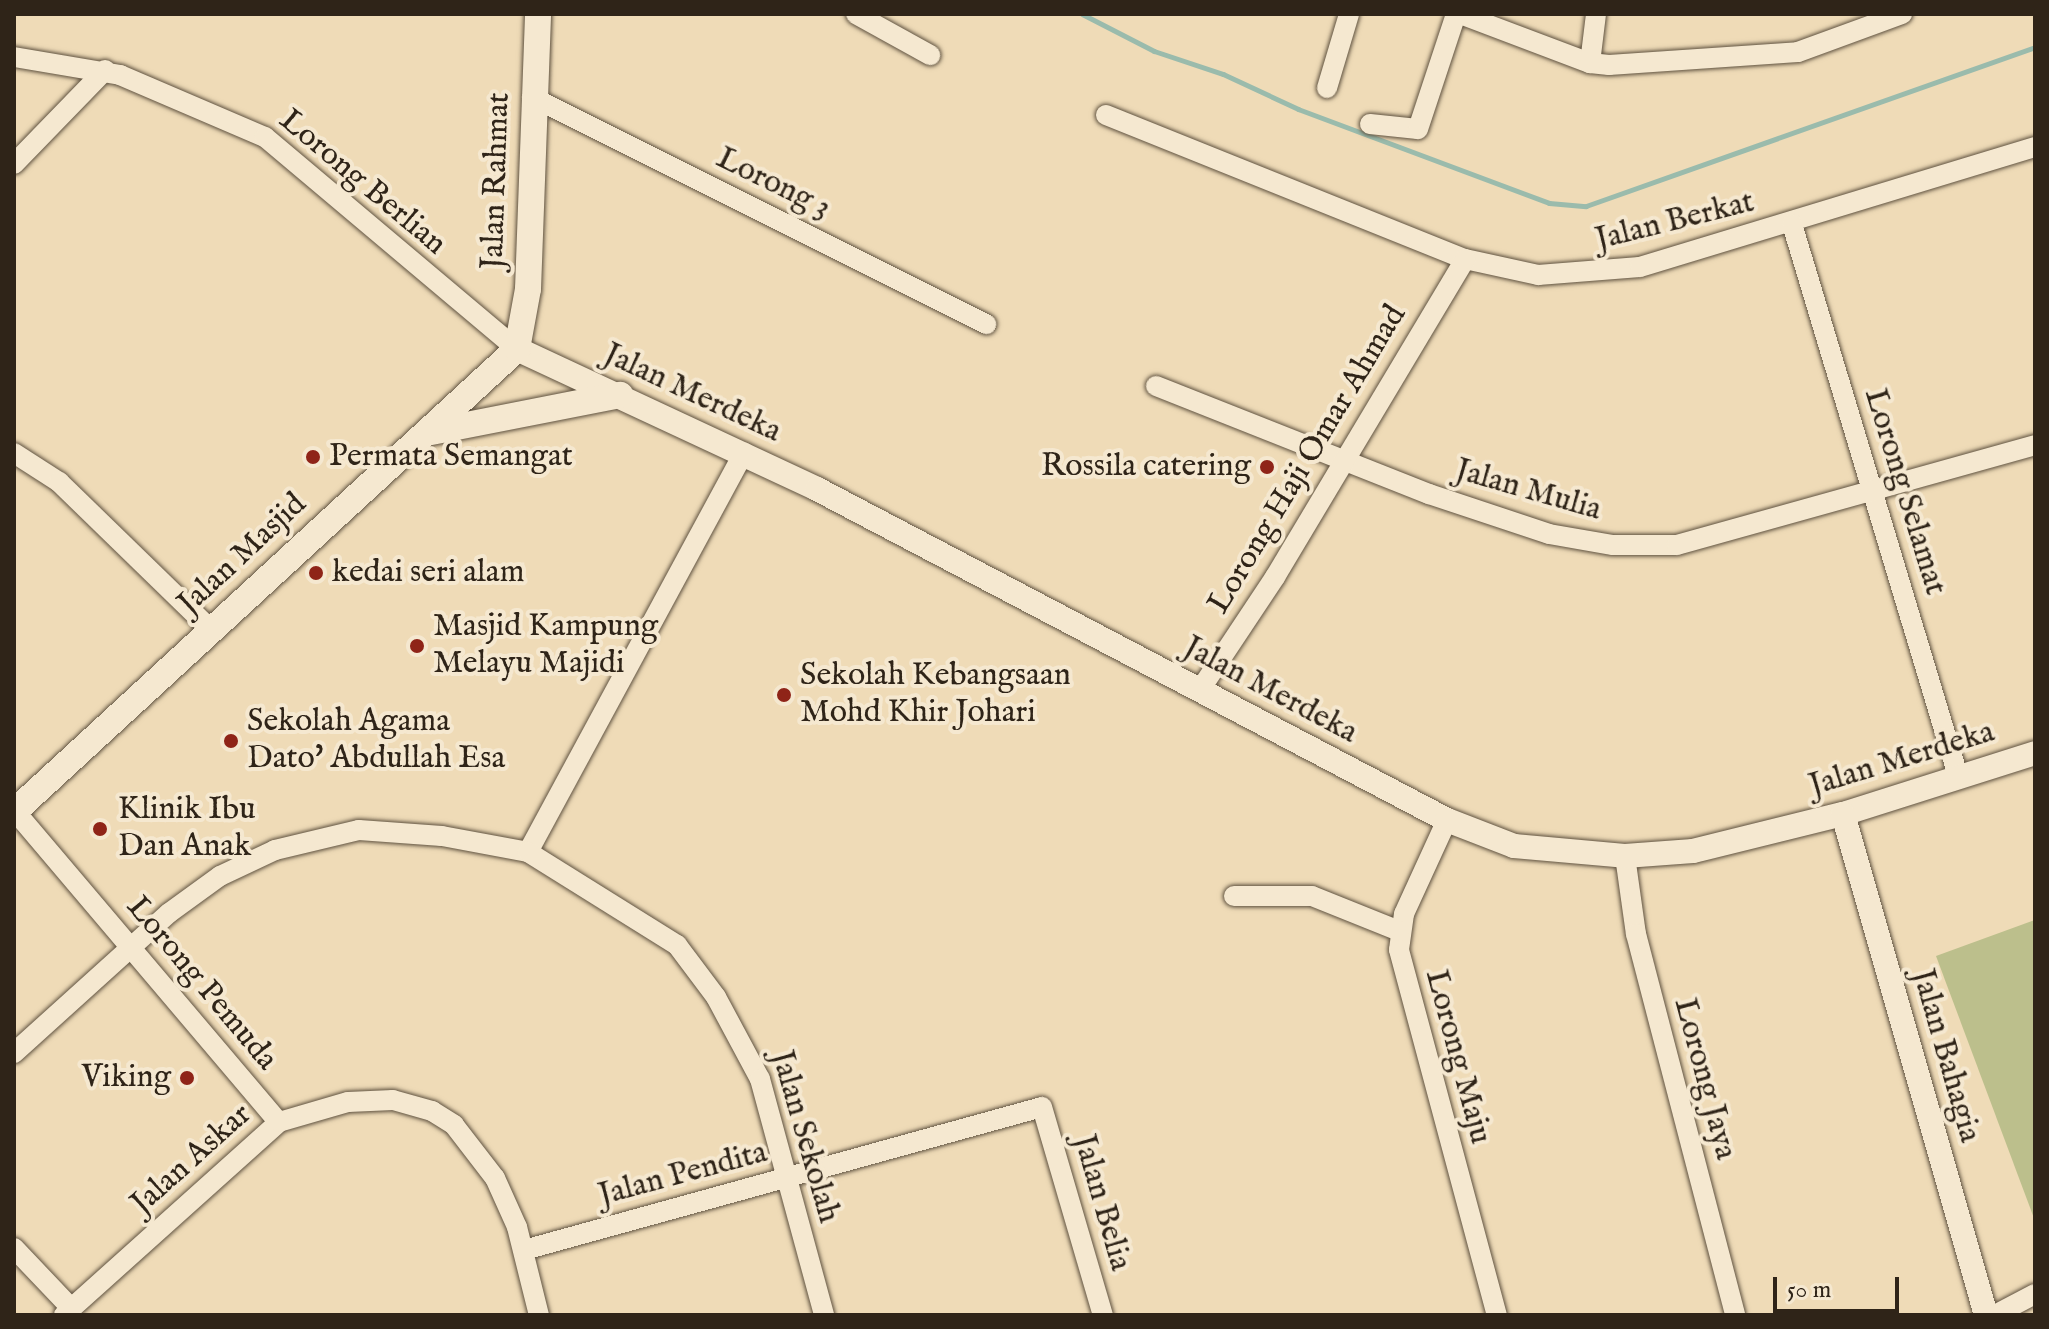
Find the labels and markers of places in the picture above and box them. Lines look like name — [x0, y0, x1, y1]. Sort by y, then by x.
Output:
place label: Permata Semangat — [329, 438, 573, 476]
marker: Permata Semangat — [304, 448, 322, 466]
place label: Rossila catering — [1041, 448, 1251, 486]
marker: Rossila catering — [1258, 458, 1276, 476]
place label: kedai seri alam — [332, 554, 524, 592]
marker: kedai seri alam — [307, 564, 325, 582]
place label: Masjid Kampung Melayu Majidi — [433, 609, 658, 684]
marker: Masjid Kampung Melayu Majidi — [408, 637, 426, 655]
place label: Sekolah Kebangsaan Mohd Khir Johari — [800, 658, 1071, 733]
marker: Sekolah Kebangsaan Mohd Khir Johari — [775, 686, 793, 704]
place label: Sekolah Agama Dato' Abdullah Esa — [247, 704, 505, 779]
marker: Sekolah Agama Dato' Abdullah Esa — [222, 732, 240, 750]
place label: Klinik Ibu Dan Anak — [118, 792, 256, 867]
marker: Klinik Ibu Dan Anak — [89, 818, 111, 840]
place label: Viking — [81, 1059, 171, 1097]
marker: Viking — [178, 1069, 196, 1087]

